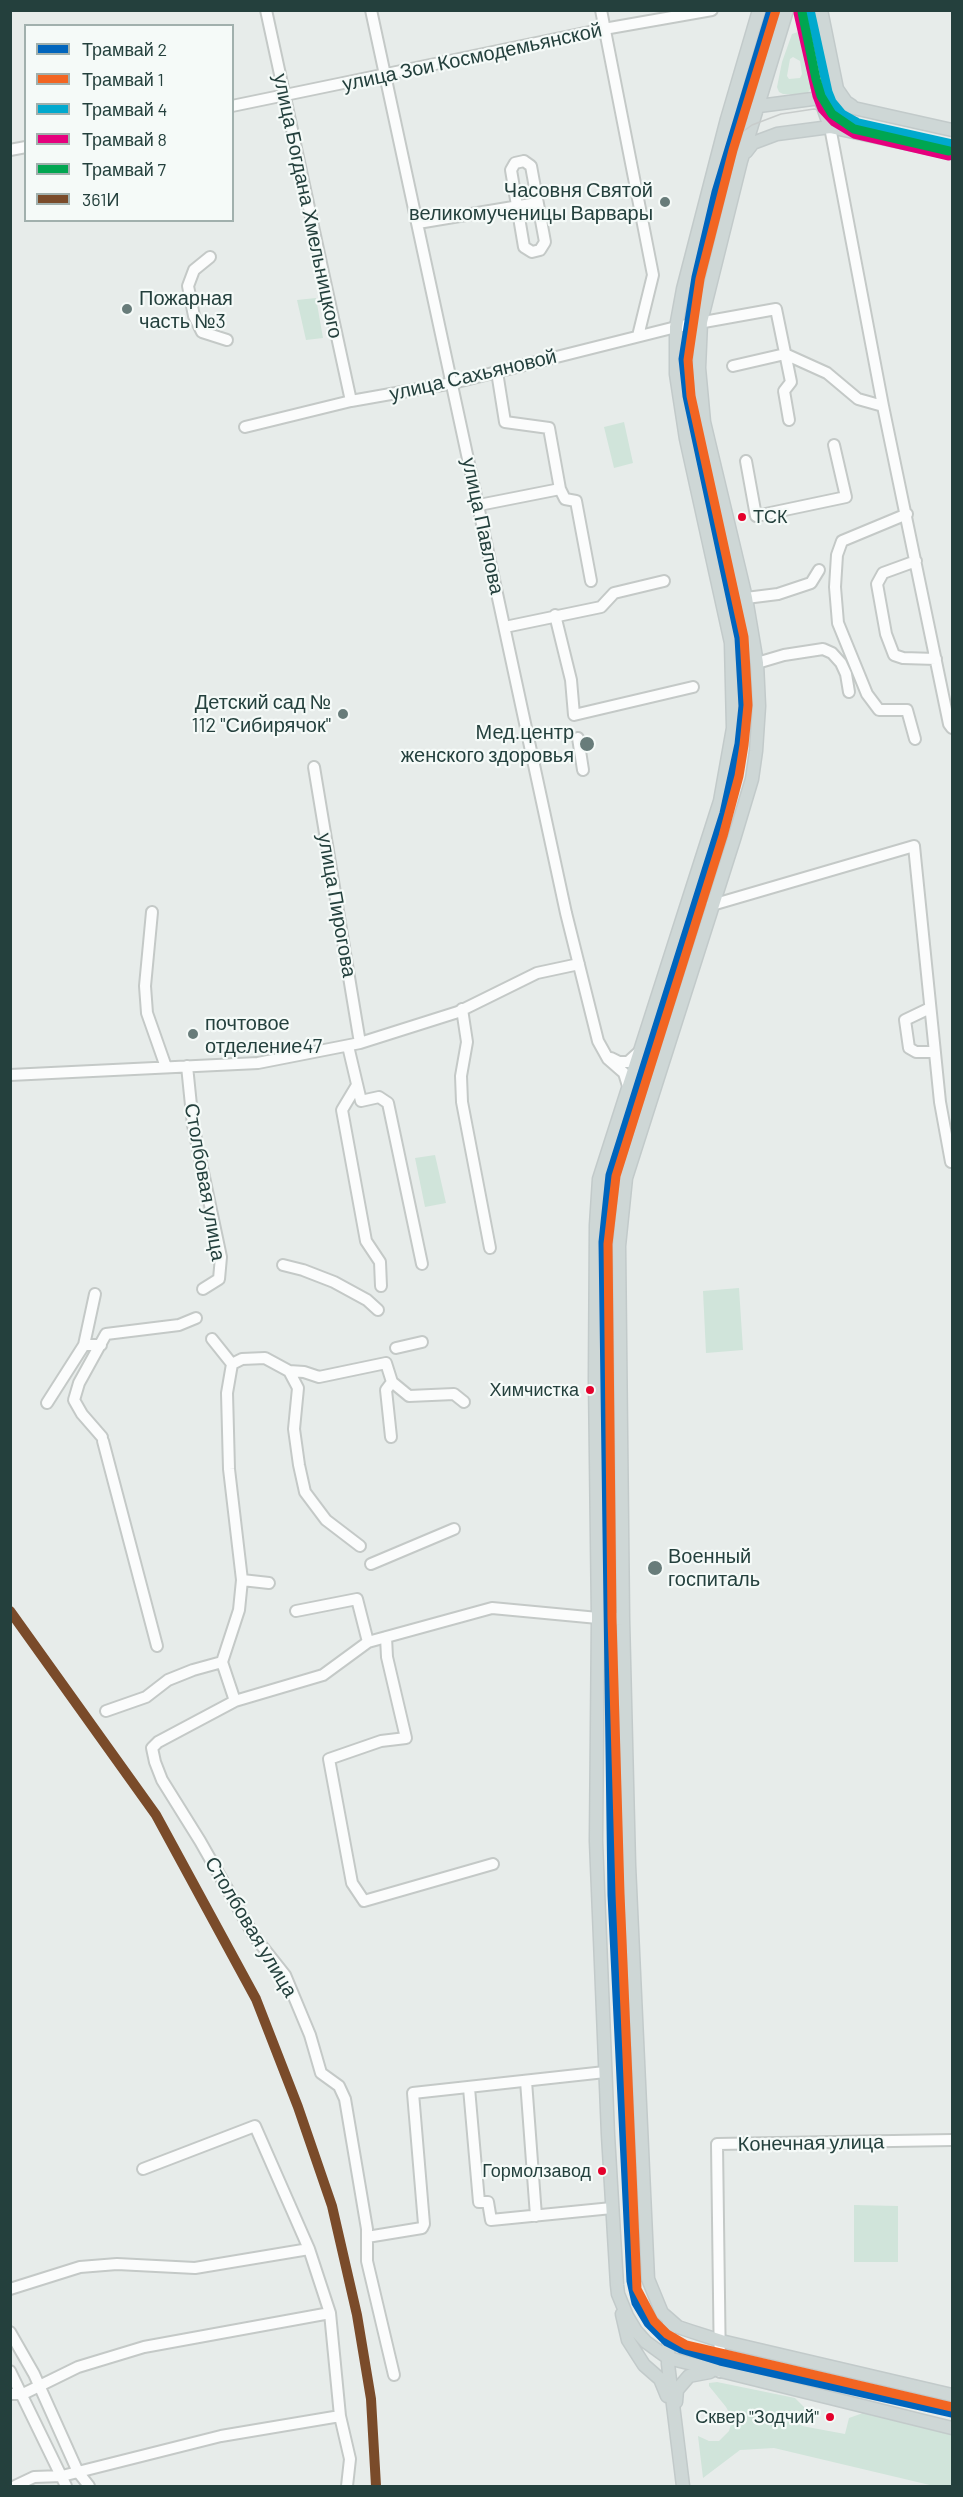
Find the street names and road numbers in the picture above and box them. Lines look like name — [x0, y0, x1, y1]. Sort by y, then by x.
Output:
street label: улица Зои Космодемьянской — [340, 18, 604, 96]
street label: улица Богдана Хмельницкого — [268, 71, 348, 341]
street label: улица Сахьяновой — [387, 344, 559, 406]
street label: улица Павлова — [457, 455, 509, 597]
street label: улица Пирогова — [312, 831, 362, 979]
street label: Столбовая улица — [179, 1101, 231, 1263]
street label: Столбовая улица — [200, 1852, 302, 2002]
street label: Конечная улица — [737, 2130, 885, 2156]

